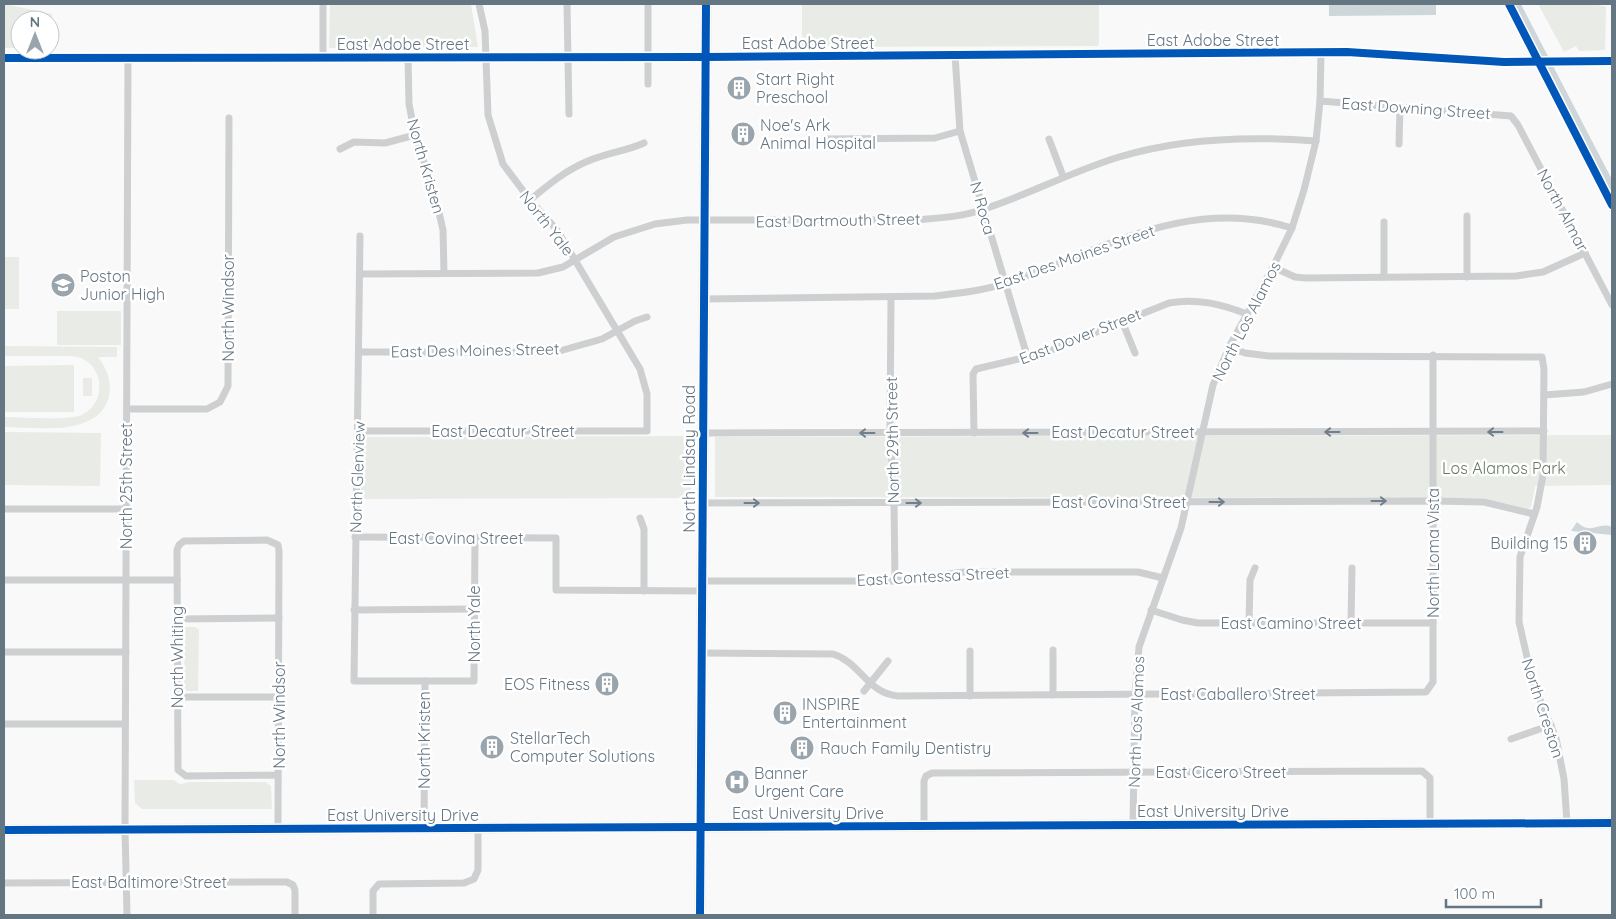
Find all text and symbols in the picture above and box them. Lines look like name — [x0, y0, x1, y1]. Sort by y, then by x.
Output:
north arrow — [10, 10, 60, 60]
text: N — [30, 13, 40, 31]
street label: East Adobe Street — [1147, 30, 1279, 50]
street label: East Adobe Street — [742, 33, 874, 53]
street label: East Adobe Street — [337, 34, 469, 54]
place label: Start Right Preschool — [756, 69, 835, 107]
building icon: Start Right Preschool — [726, 75, 752, 101]
street label: East Downing Street — [1341, 93, 1491, 123]
place label: Noe's Ark Animal Hospital — [760, 115, 876, 153]
street label: North Kristen — [403, 116, 449, 216]
building icon: Noe's Ark Animal Hospital — [730, 121, 756, 147]
street label: North Almar — [1533, 165, 1593, 255]
street label: N Roca — [966, 179, 1000, 237]
street label: North Yale — [515, 186, 579, 260]
street label: East Dartmouth Street — [755, 209, 921, 231]
street label: East Des Moines Street — [991, 220, 1157, 294]
street label: North Windsor — [218, 254, 238, 362]
street label: North Los Alamos — [1207, 258, 1285, 384]
place label: Poston Junior High — [80, 266, 165, 304]
school or university icon: Poston Junior High — [50, 272, 76, 298]
street label: East Dover Street — [1016, 304, 1144, 368]
street label: East Des Moines Street — [390, 339, 560, 361]
street label: North 29th Street — [881, 376, 903, 504]
street label: North Lindsay Road — [679, 385, 699, 533]
street label: North Glenview — [345, 421, 369, 533]
street label: East Decatur Street — [431, 421, 575, 441]
street label: East Decatur Street — [1051, 422, 1195, 442]
street label: North 25th Street — [116, 423, 136, 549]
one-way arrow — [1325, 427, 1341, 437]
one-way arrow — [1487, 427, 1504, 437]
one-way arrow — [860, 428, 876, 438]
one-way arrow — [1022, 428, 1038, 438]
park label: Los Alamos Park — [1442, 458, 1566, 478]
street label: North Loma Vista — [1423, 488, 1443, 618]
street label: East Covina Street — [1051, 492, 1187, 512]
one-way arrow — [1370, 496, 1387, 506]
one-way arrow — [1208, 497, 1224, 507]
one-way arrow — [743, 498, 759, 508]
one-way arrow — [906, 498, 922, 508]
street label: East Covina Street — [388, 528, 524, 548]
building icon: Building 15 — [1572, 530, 1598, 556]
place label: Building 15 — [1490, 533, 1568, 553]
street label: East Contessa Street — [856, 562, 1010, 590]
street label: North Yale — [464, 585, 484, 663]
street label: North Whiting — [167, 606, 187, 708]
street label: East Camino Street — [1220, 613, 1362, 633]
street label: North Los Alamos — [1124, 656, 1148, 788]
street label: North Creston — [1518, 656, 1568, 760]
street label: North Windsor — [269, 661, 289, 769]
building icon: EOS Fitness — [594, 671, 620, 697]
place label: EOS Fitness — [504, 674, 590, 694]
street label: East Caballero Street — [1160, 684, 1316, 704]
street label: North Kristen — [414, 691, 434, 789]
place label: INSPIRE Entertainment — [802, 694, 907, 732]
building icon: INSPIRE Entertainment — [772, 700, 798, 726]
place label: StellarTech Computer Solutions — [510, 728, 655, 766]
building icon: StellarTech Computer Solutions — [479, 734, 505, 760]
building icon: Rauch Family Dentistry — [789, 735, 815, 761]
place label: Rauch Family Dentistry — [820, 738, 991, 758]
street label: East Cicero Street — [1156, 762, 1286, 782]
place label: Banner Urgent Care — [754, 763, 844, 801]
hospital icon: Banner Urgent Care — [724, 769, 750, 795]
street label: East University Drive — [1137, 801, 1289, 821]
street label: East University Drive — [732, 803, 884, 823]
street label: East University Drive — [327, 805, 479, 825]
street label: East Baltimore Street — [71, 872, 227, 892]
scale bar — [1446, 876, 1541, 908]
text: 100 m — [1454, 884, 1495, 903]

